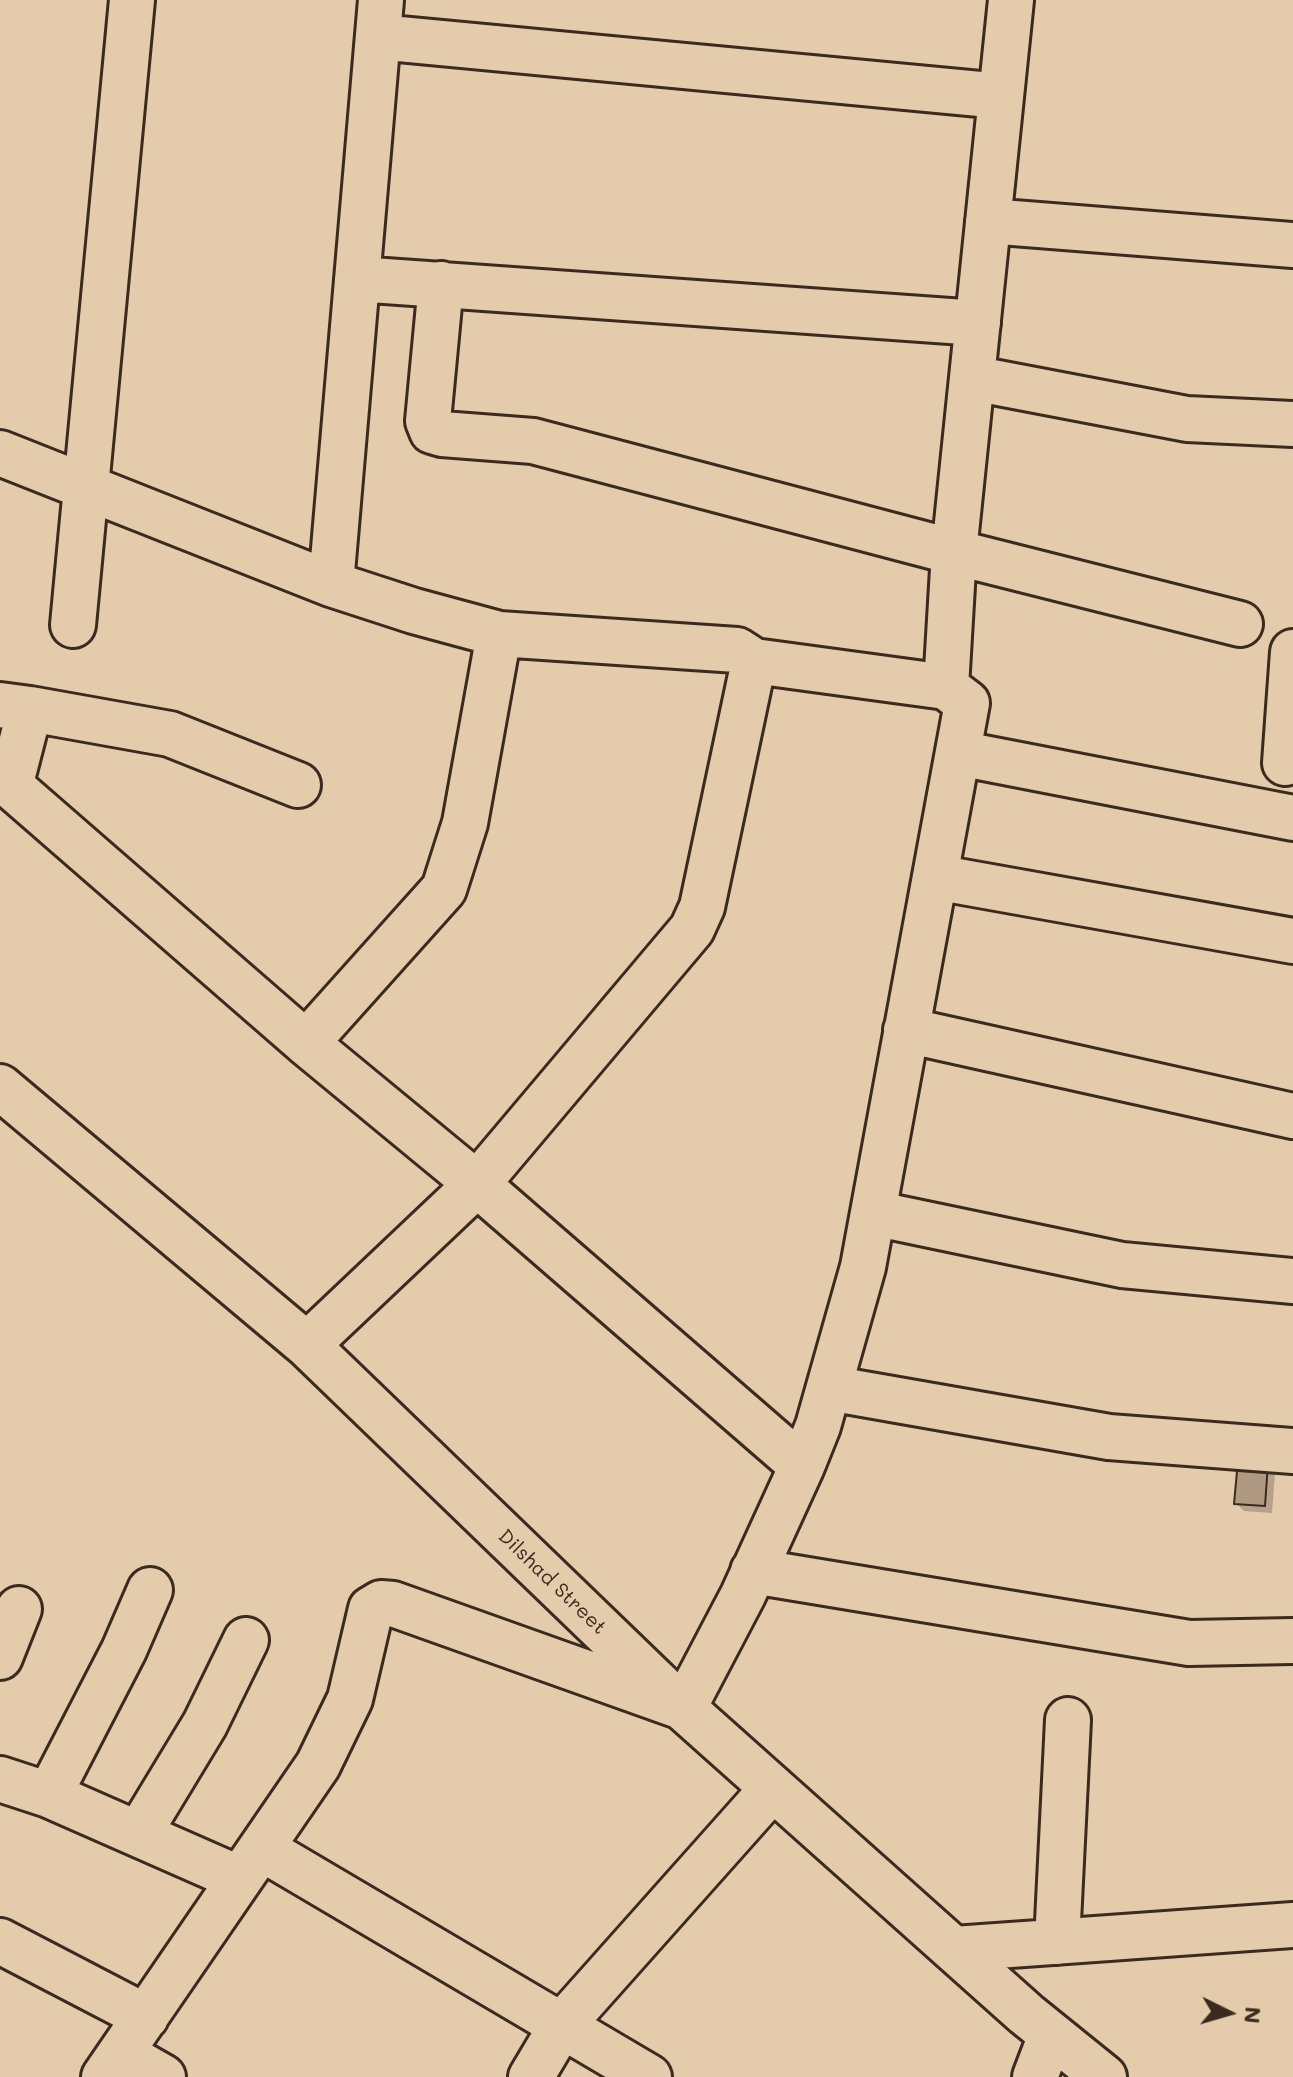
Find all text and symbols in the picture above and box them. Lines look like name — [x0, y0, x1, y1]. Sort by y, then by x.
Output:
street label: Dilshad Street — [493, 1524, 611, 1640]
north arrow — [1189, 1973, 1269, 2053]
text: N — [1238, 2006, 1269, 2025]

